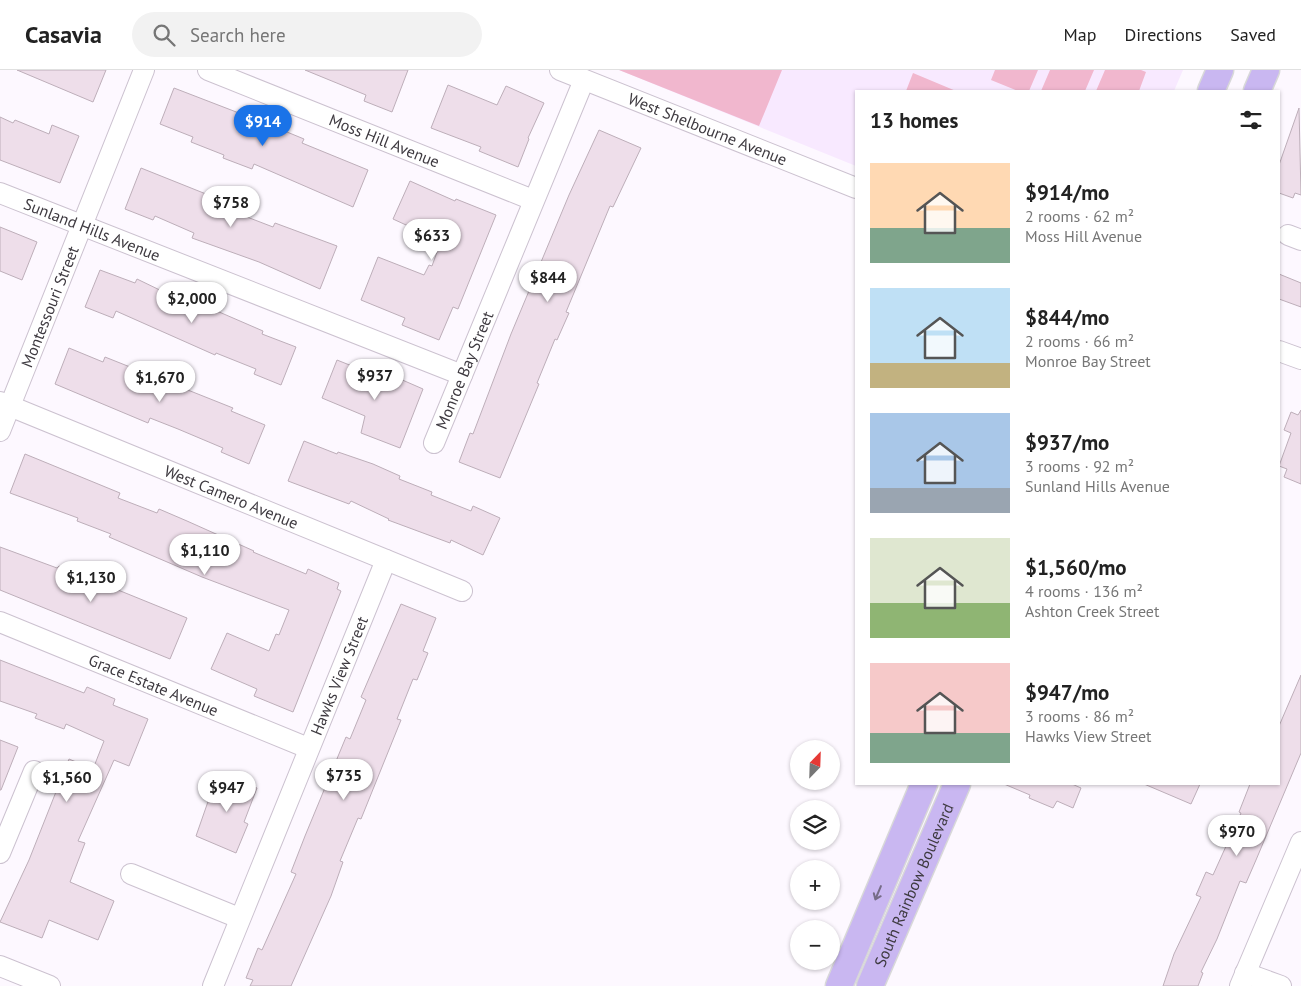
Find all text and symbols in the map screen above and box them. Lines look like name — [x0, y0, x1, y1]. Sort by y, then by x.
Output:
search box — [132, 12, 482, 57]
text: Casavia — [25, 19, 102, 50]
icon: search — [150, 21, 178, 49]
text: Search here — [190, 23, 286, 47]
text: Map — [1064, 23, 1096, 46]
text: Directions — [1124, 23, 1202, 46]
text: Saved — [1230, 23, 1276, 46]
street label: West Shelbourne Avenue — [625, 88, 790, 170]
pin: $914 — [233, 104, 293, 147]
icon: filters — [1237, 106, 1265, 134]
text: 13 homes — [870, 107, 958, 134]
street label: Moss Hill Avenue — [326, 110, 443, 172]
text: $914 — [245, 111, 281, 131]
text: $914/mo — [1025, 179, 1109, 206]
icon: home — [910, 183, 970, 243]
pin: $758 — [201, 186, 261, 228]
text: $758 — [213, 192, 249, 212]
street label: Sunland Hills Avenue — [21, 193, 163, 265]
text: 2 rooms · 62 m² — [1025, 206, 1134, 226]
pin: $633 — [402, 218, 462, 261]
text: $633 — [414, 225, 450, 245]
text: Moss Hill Avenue — [1025, 226, 1142, 246]
street label: Montessouri Street — [16, 242, 83, 370]
pin: $844 — [518, 260, 578, 303]
text: $844 — [530, 267, 566, 287]
pin: $2,000 — [151, 282, 233, 324]
text: $2,000 — [167, 288, 217, 308]
text: $844/mo — [1025, 304, 1109, 331]
street label: Monroe Bay Street — [431, 307, 498, 432]
icon: home — [910, 308, 970, 368]
text: 2 rooms · 66 m² — [1025, 331, 1134, 351]
text: Monroe Bay Street — [1025, 351, 1151, 371]
pin: $937 — [345, 358, 405, 401]
pin: $1,670 — [119, 360, 201, 403]
text: $937 — [357, 365, 393, 385]
text: $1,670 — [135, 367, 185, 387]
text: $937/mo — [1025, 429, 1109, 456]
icon: home — [910, 433, 970, 493]
text: 3 rooms · 92 m² — [1025, 456, 1134, 476]
street label: West Camero Avenue — [161, 460, 301, 533]
text: Sunland Hills Avenue — [1025, 476, 1170, 496]
pin: $1,110 — [164, 534, 246, 576]
text: $1,110 — [180, 540, 230, 560]
text: $1,560/mo — [1025, 554, 1127, 581]
icon: home — [910, 558, 970, 618]
pin: $1,130 — [50, 560, 132, 603]
text: $1,130 — [66, 567, 116, 587]
text: 4 rooms · 136 m² — [1025, 581, 1143, 601]
text: Ashton Creek Street — [1025, 601, 1159, 621]
street label: Hawks View Street — [306, 613, 372, 738]
street label: Grace Estate Avenue — [86, 649, 221, 720]
text: $947/mo — [1025, 679, 1109, 706]
icon: home — [910, 683, 970, 743]
text: 3 rooms · 86 m² — [1025, 706, 1134, 726]
text: Hawks View Street — [1025, 726, 1151, 746]
north arrow — [790, 740, 840, 790]
map controls — [790, 740, 840, 970]
pin: $735 — [314, 758, 374, 801]
pin: $1,560 — [26, 760, 108, 803]
text: $735 — [326, 765, 362, 785]
text: $1,560 — [42, 767, 92, 787]
pin: $947 — [197, 770, 257, 813]
text: $947 — [209, 777, 245, 797]
button: layers — [790, 800, 840, 850]
street label: South Rainbow Boulevard — [870, 800, 958, 970]
pin: $970 — [1207, 814, 1267, 857]
text: $970 — [1219, 821, 1255, 841]
button: + — [790, 860, 840, 910]
one-way arrow — [873, 885, 883, 900]
button: − — [790, 920, 840, 970]

